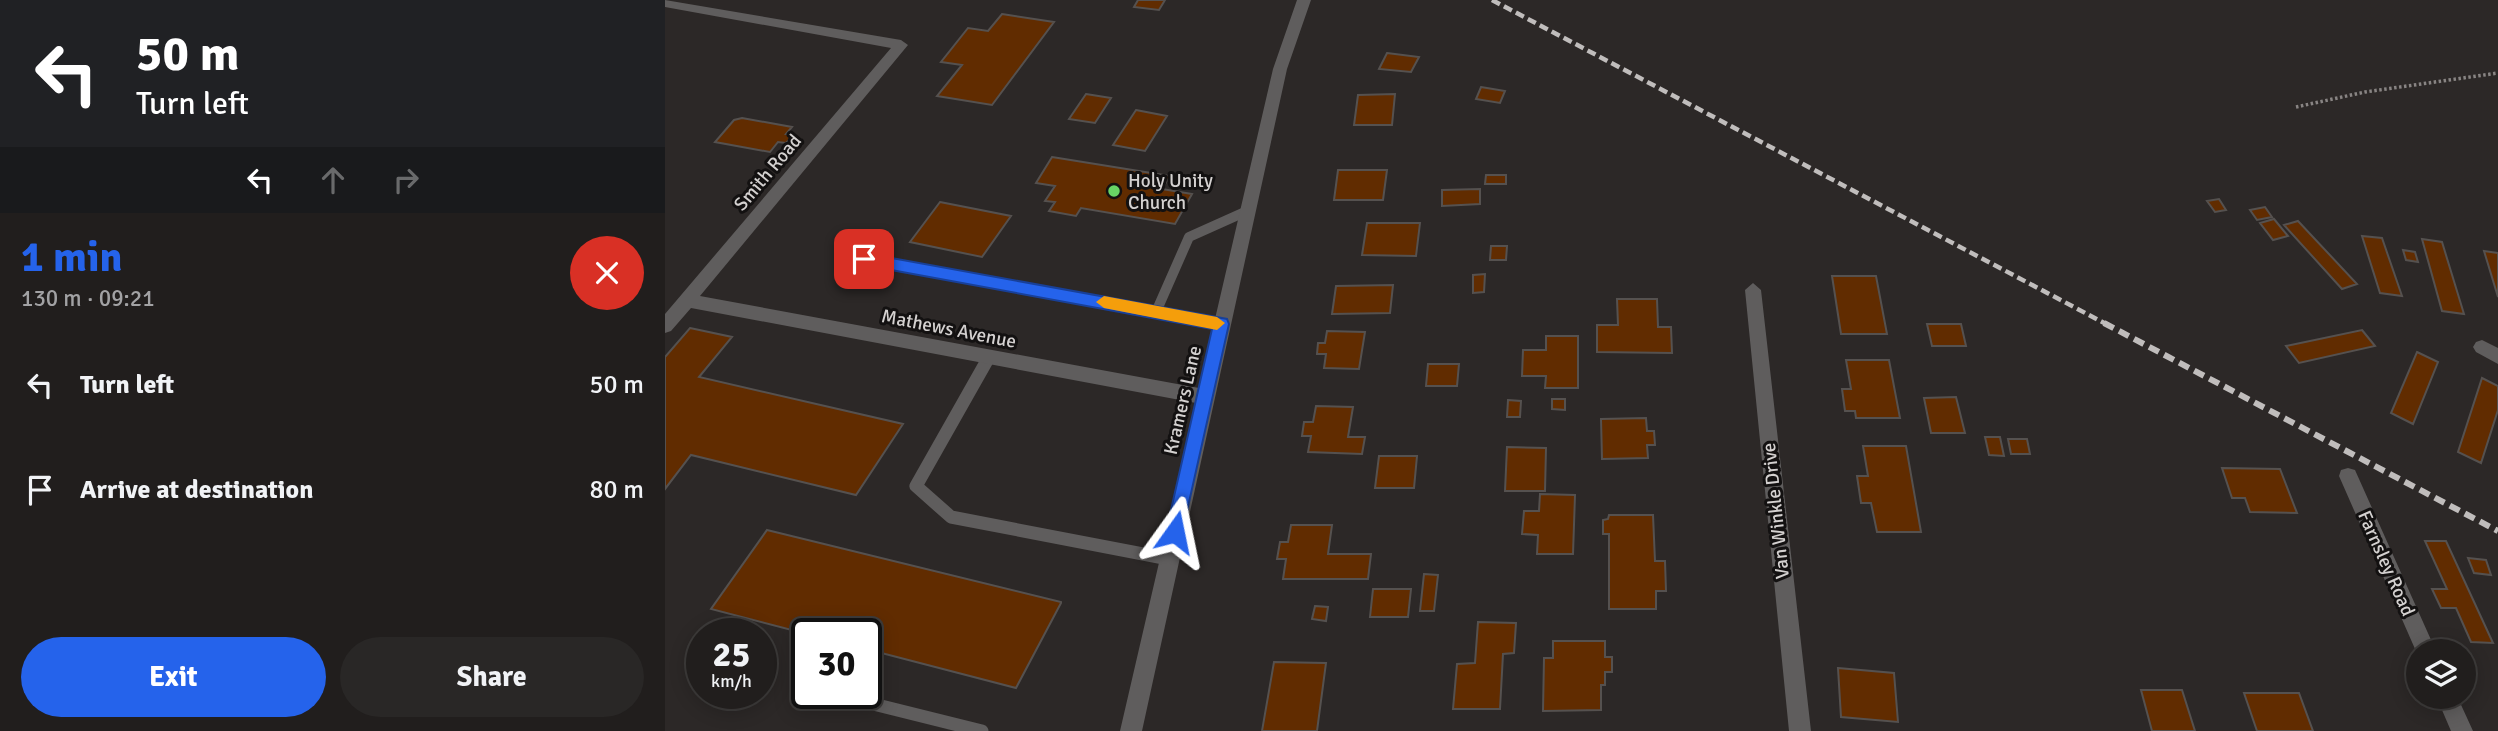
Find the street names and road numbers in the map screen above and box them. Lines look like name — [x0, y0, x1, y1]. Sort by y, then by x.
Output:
street label: Smith Road — [729, 129, 807, 216]
street label: Mathews Avenue — [879, 304, 1018, 354]
street label: Kramers Lane — [1159, 343, 1207, 457]
street label: Van Winkle Drive — [1757, 442, 1795, 580]
street label: Farnsley Road — [2352, 507, 2420, 620]

